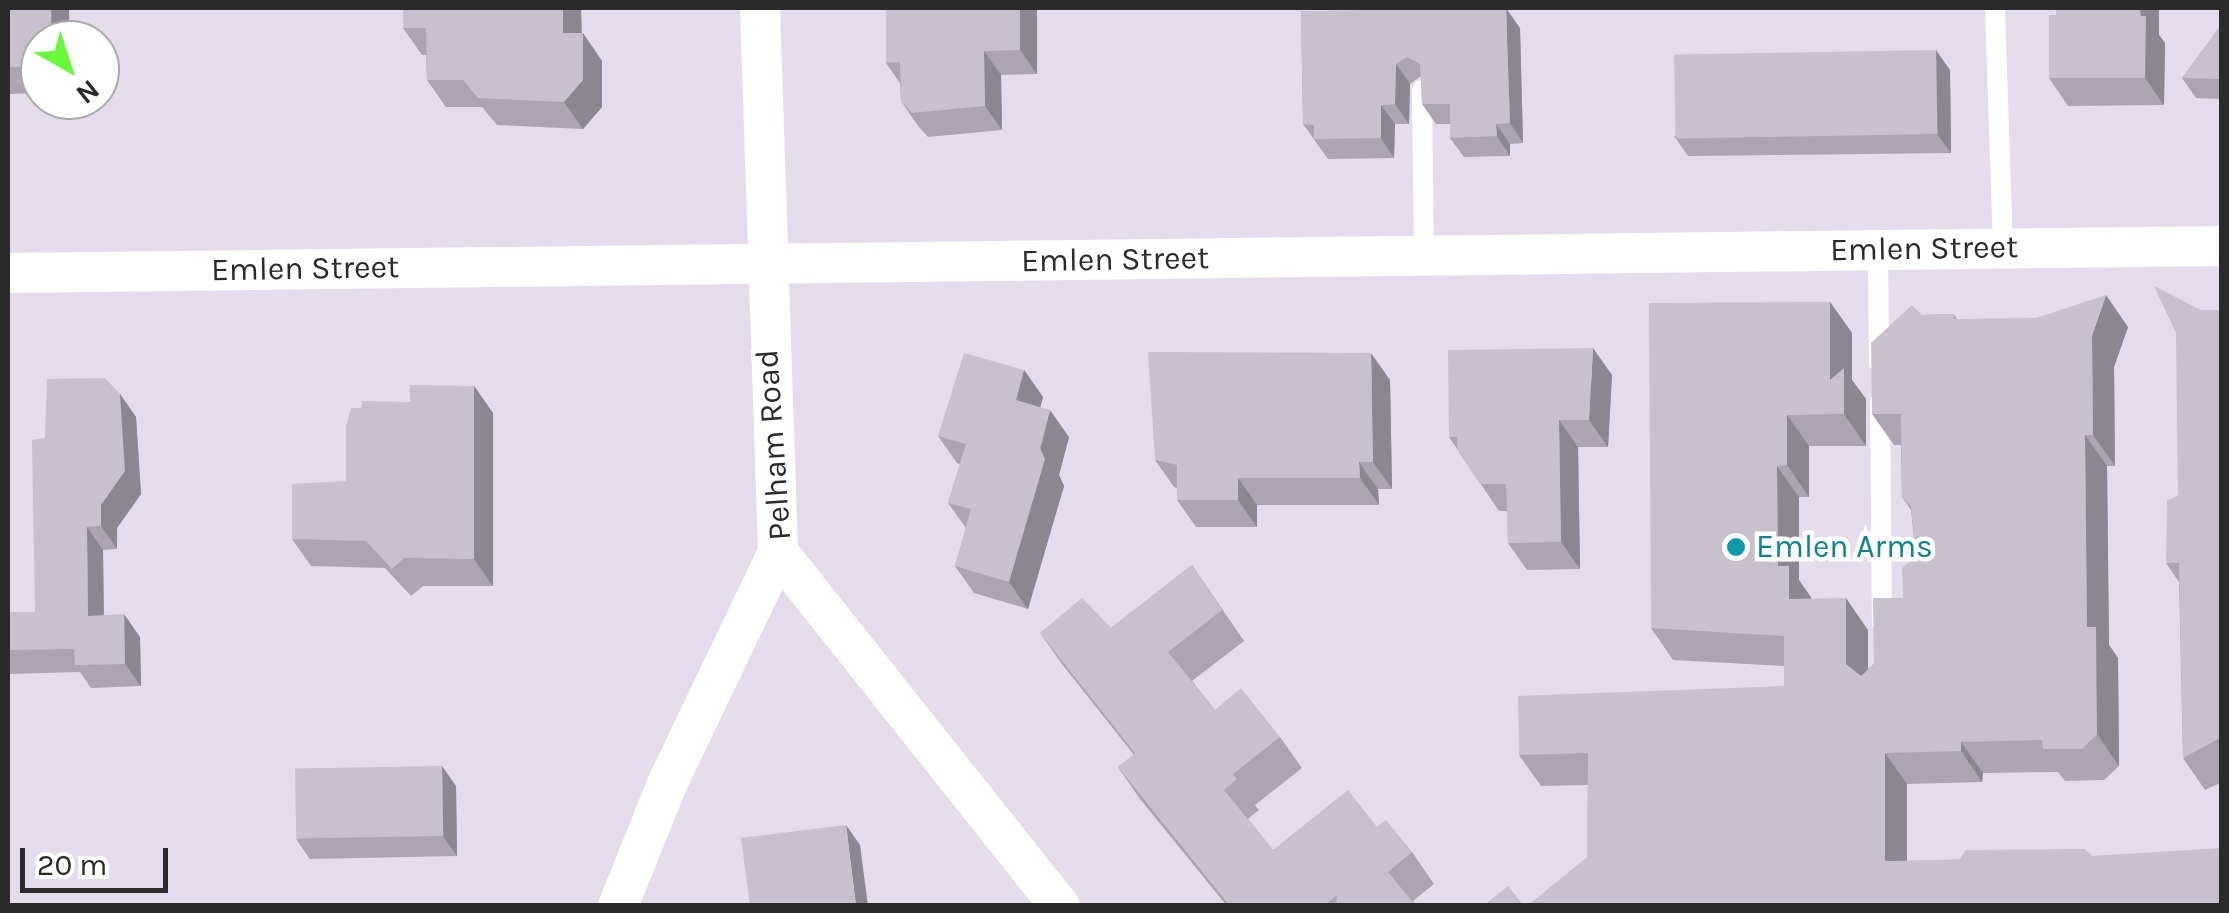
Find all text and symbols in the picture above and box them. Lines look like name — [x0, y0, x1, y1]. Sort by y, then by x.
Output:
north arrow — [20, 20, 120, 120]
text: N — [70, 73, 106, 111]
street label: Emlen Street — [1830, 228, 2018, 270]
street label: Emlen Street — [1021, 239, 1209, 281]
street label: Emlen Street — [211, 248, 399, 290]
street label: Pelham Road — [748, 348, 800, 542]
place label: Emlen Arms — [1756, 528, 1933, 566]
marker: Emlen Arms — [1725, 536, 1747, 558]
scale bar — [25, 828, 172, 890]
text: 20 m — [37, 847, 107, 883]

